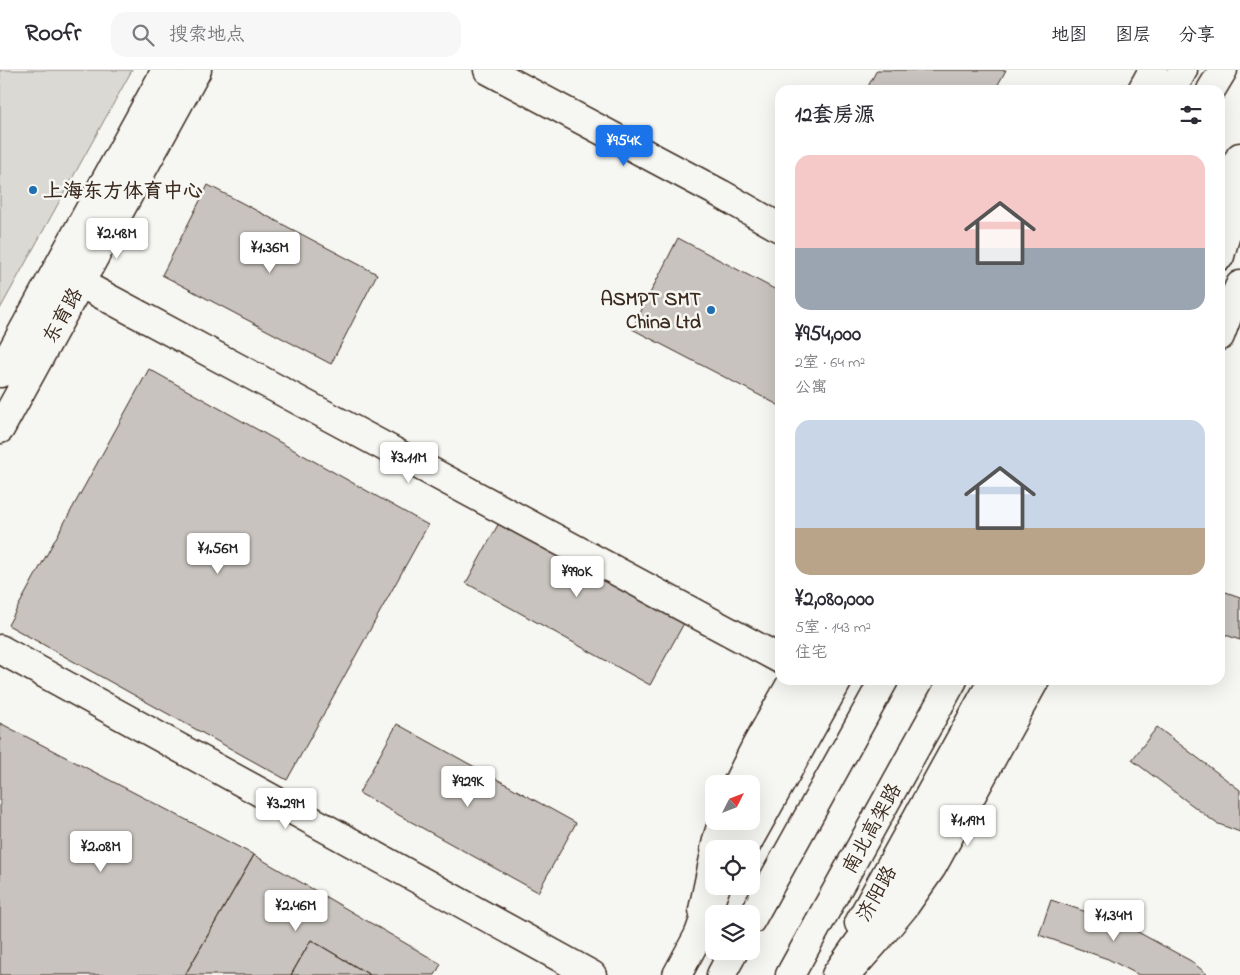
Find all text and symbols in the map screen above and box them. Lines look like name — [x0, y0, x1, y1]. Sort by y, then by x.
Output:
search box — [111, 12, 461, 57]
text: Roofr — [25, 17, 81, 52]
icon: search — [129, 21, 157, 49]
text: 搜索地点 — [169, 22, 245, 49]
text: 地图 — [1051, 23, 1087, 49]
text: 图层 — [1115, 23, 1151, 49]
text: 分享 — [1179, 23, 1215, 49]
text: 12套房源 — [795, 101, 875, 131]
icon: filters — [1177, 101, 1205, 129]
pin: ¥954K — [589, 124, 659, 167]
text: ¥954K — [607, 129, 641, 153]
place label: 上海东方体育中心 — [43, 178, 203, 207]
marker: 上海东方体育中心 — [27, 184, 39, 196]
icon: home — [955, 188, 1045, 278]
pin: ¥2.48M — [76, 218, 158, 260]
text: ¥2.48M — [97, 222, 137, 246]
pin: ¥1.36M — [229, 232, 311, 274]
text: ¥1.36M — [251, 236, 289, 260]
street label: 东育路 — [37, 282, 92, 349]
place label: ASMPT SMT China Ltd — [600, 286, 702, 338]
marker: ASMPT SMT China Ltd — [705, 304, 717, 316]
text: ¥954,000 — [795, 320, 861, 350]
text: 2室 · 64 m² — [795, 351, 865, 375]
text: 公寓 — [795, 376, 827, 400]
pin: ¥3.11M — [368, 442, 450, 484]
text: ¥3.11M — [391, 446, 427, 470]
icon: home — [955, 453, 1045, 543]
pin: ¥1.56M — [177, 532, 259, 575]
text: ¥1.56M — [198, 537, 238, 561]
pin: ¥990K — [542, 556, 612, 598]
text: ¥990K — [562, 560, 592, 584]
text: ¥2,080,000 — [795, 585, 874, 615]
text: 5室 · 143 m² — [795, 616, 871, 640]
text: 住宅 — [795, 641, 827, 665]
pin: ¥929K — [433, 766, 503, 808]
text: ¥929K — [452, 770, 484, 794]
north arrow — [705, 775, 760, 830]
map controls — [705, 775, 760, 960]
street label: 南北高架路 — [836, 778, 911, 880]
pin: ¥3.29M — [245, 788, 327, 830]
text: ¥3.29M — [267, 792, 305, 816]
pin: ¥1.19M — [927, 804, 1009, 847]
text: ¥1.19M — [951, 809, 985, 833]
pin: ¥2.08M — [60, 830, 142, 873]
text: ¥2.08M — [81, 835, 121, 859]
button: locate — [705, 840, 760, 895]
street label: 济阳路 — [851, 860, 906, 927]
pin: ¥2.46M — [255, 890, 337, 932]
text: ¥2.46M — [276, 894, 316, 918]
pin: ¥1.34M — [1073, 900, 1155, 942]
text: ¥1.34M — [1095, 904, 1133, 928]
button: layers — [705, 905, 760, 960]

